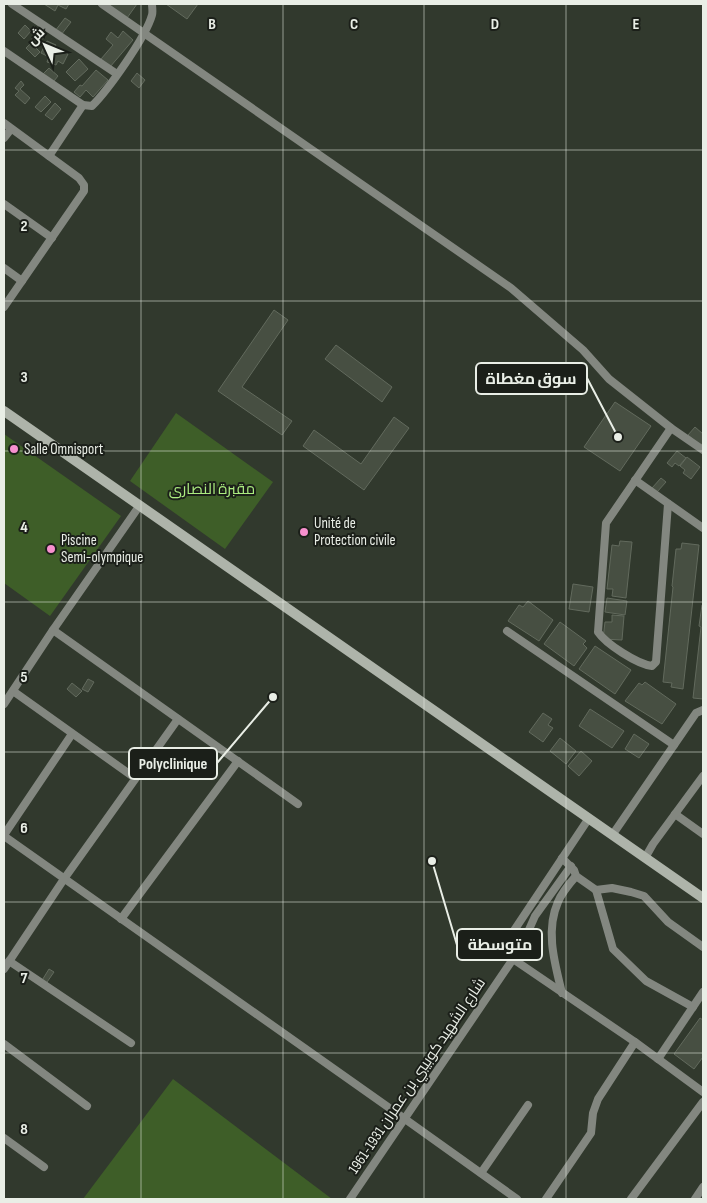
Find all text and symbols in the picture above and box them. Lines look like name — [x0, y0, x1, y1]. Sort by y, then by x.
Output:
text: B — [208, 15, 216, 34]
text: C — [350, 15, 358, 34]
text: D — [491, 15, 499, 34]
text: E — [633, 15, 640, 34]
north arrow — [20, 20, 70, 70]
text: ش — [24, 24, 48, 49]
text: 2 — [20, 217, 28, 236]
callout: سوق مغطاة — [476, 363, 587, 394]
text: 3 — [20, 368, 28, 387]
text: سوق مغطاة — [485, 370, 577, 389]
place label: Salle Omnisport — [24, 440, 104, 459]
marker: Salle Omnisport — [8, 443, 20, 455]
park label: مقبرة النصارى — [169, 480, 255, 499]
place label: Unité de Protection civile — [314, 514, 396, 550]
text: 4 — [20, 518, 28, 537]
marker: Unité de Protection civile — [298, 526, 310, 538]
place label: Piscine Semi-olympique — [61, 531, 143, 567]
marker: Piscine Semi-olympique — [45, 543, 57, 555]
text: 5 — [20, 668, 28, 687]
callout: Polyclinique — [129, 748, 217, 779]
text: Polyclinique — [139, 755, 207, 774]
text: 6 — [20, 819, 28, 838]
callout: متوسطة — [457, 929, 542, 960]
text: متوسطة — [468, 936, 532, 955]
text: 7 — [21, 969, 28, 988]
street label: شارع الشهيد كوبيبي بن عمران 1931-1961 — [344, 974, 491, 1179]
text: 8 — [20, 1120, 28, 1139]

